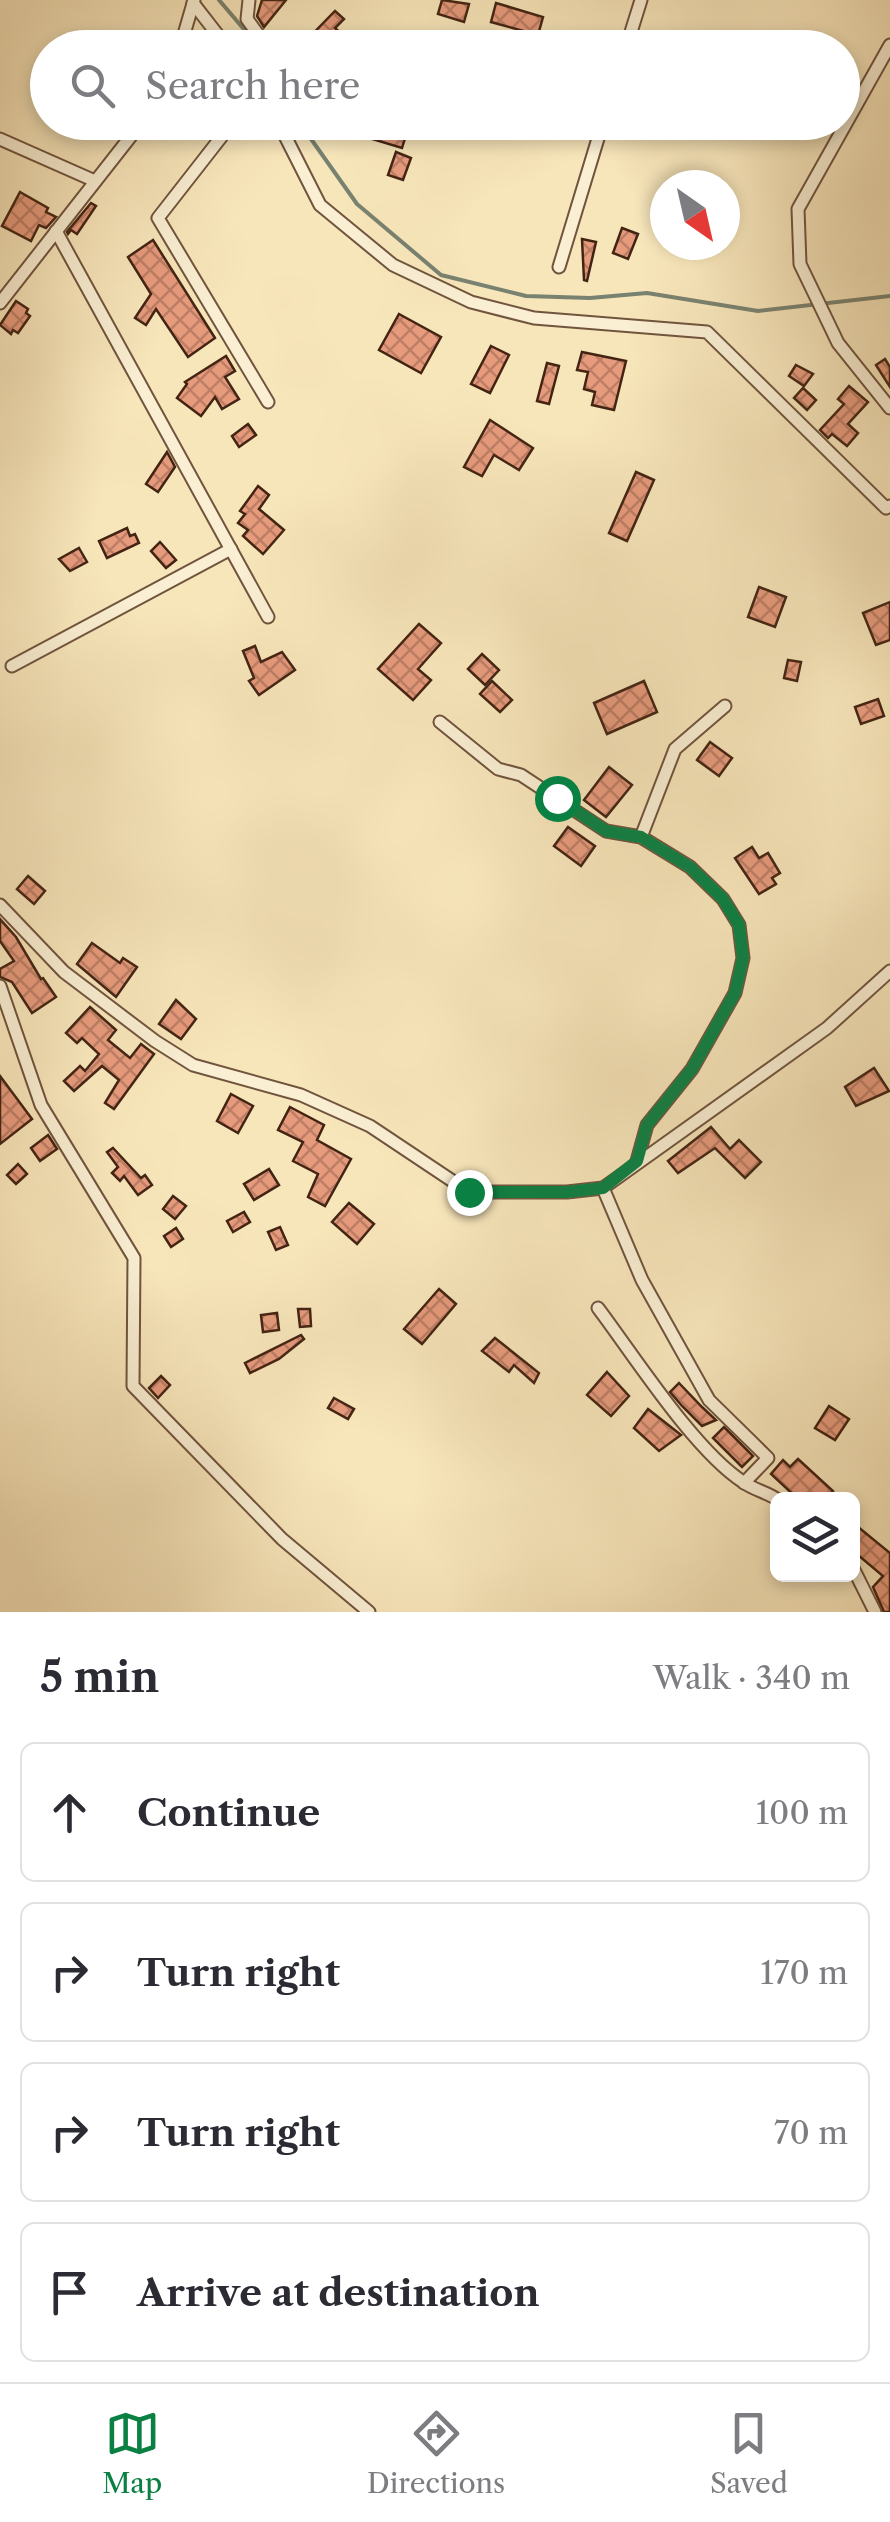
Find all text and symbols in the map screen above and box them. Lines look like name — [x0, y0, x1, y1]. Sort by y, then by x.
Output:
search box — [30, 30, 860, 140]
icon: search — [65, 58, 120, 113]
text: Search here — [145, 62, 360, 109]
north arrow — [650, 170, 740, 260]
route start — [535, 776, 581, 822]
route end — [447, 1170, 493, 1216]
map controls — [770, 1492, 860, 1582]
button: layers — [770, 1492, 860, 1582]
text: 5 min — [40, 1651, 159, 1703]
text: Walk · 340 m — [653, 1658, 850, 1697]
icon: ahead — [42, 1785, 97, 1840]
text: Continue — [137, 1789, 320, 1836]
text: 100 m — [756, 1793, 848, 1832]
icon: right — [42, 1945, 97, 2000]
text: Turn right — [137, 1949, 340, 1996]
text: 170 m — [760, 1953, 848, 1992]
icon: right — [42, 2105, 97, 2160]
text: Turn right — [137, 2109, 340, 2156]
text: 70 m — [774, 2113, 848, 2152]
icon: arrive — [42, 2265, 97, 2320]
text: Arrive at destination — [137, 2269, 540, 2316]
tab: Map — [102, 2406, 162, 2500]
tab: Directions — [367, 2406, 505, 2500]
tab: Saved — [710, 2406, 788, 2500]

